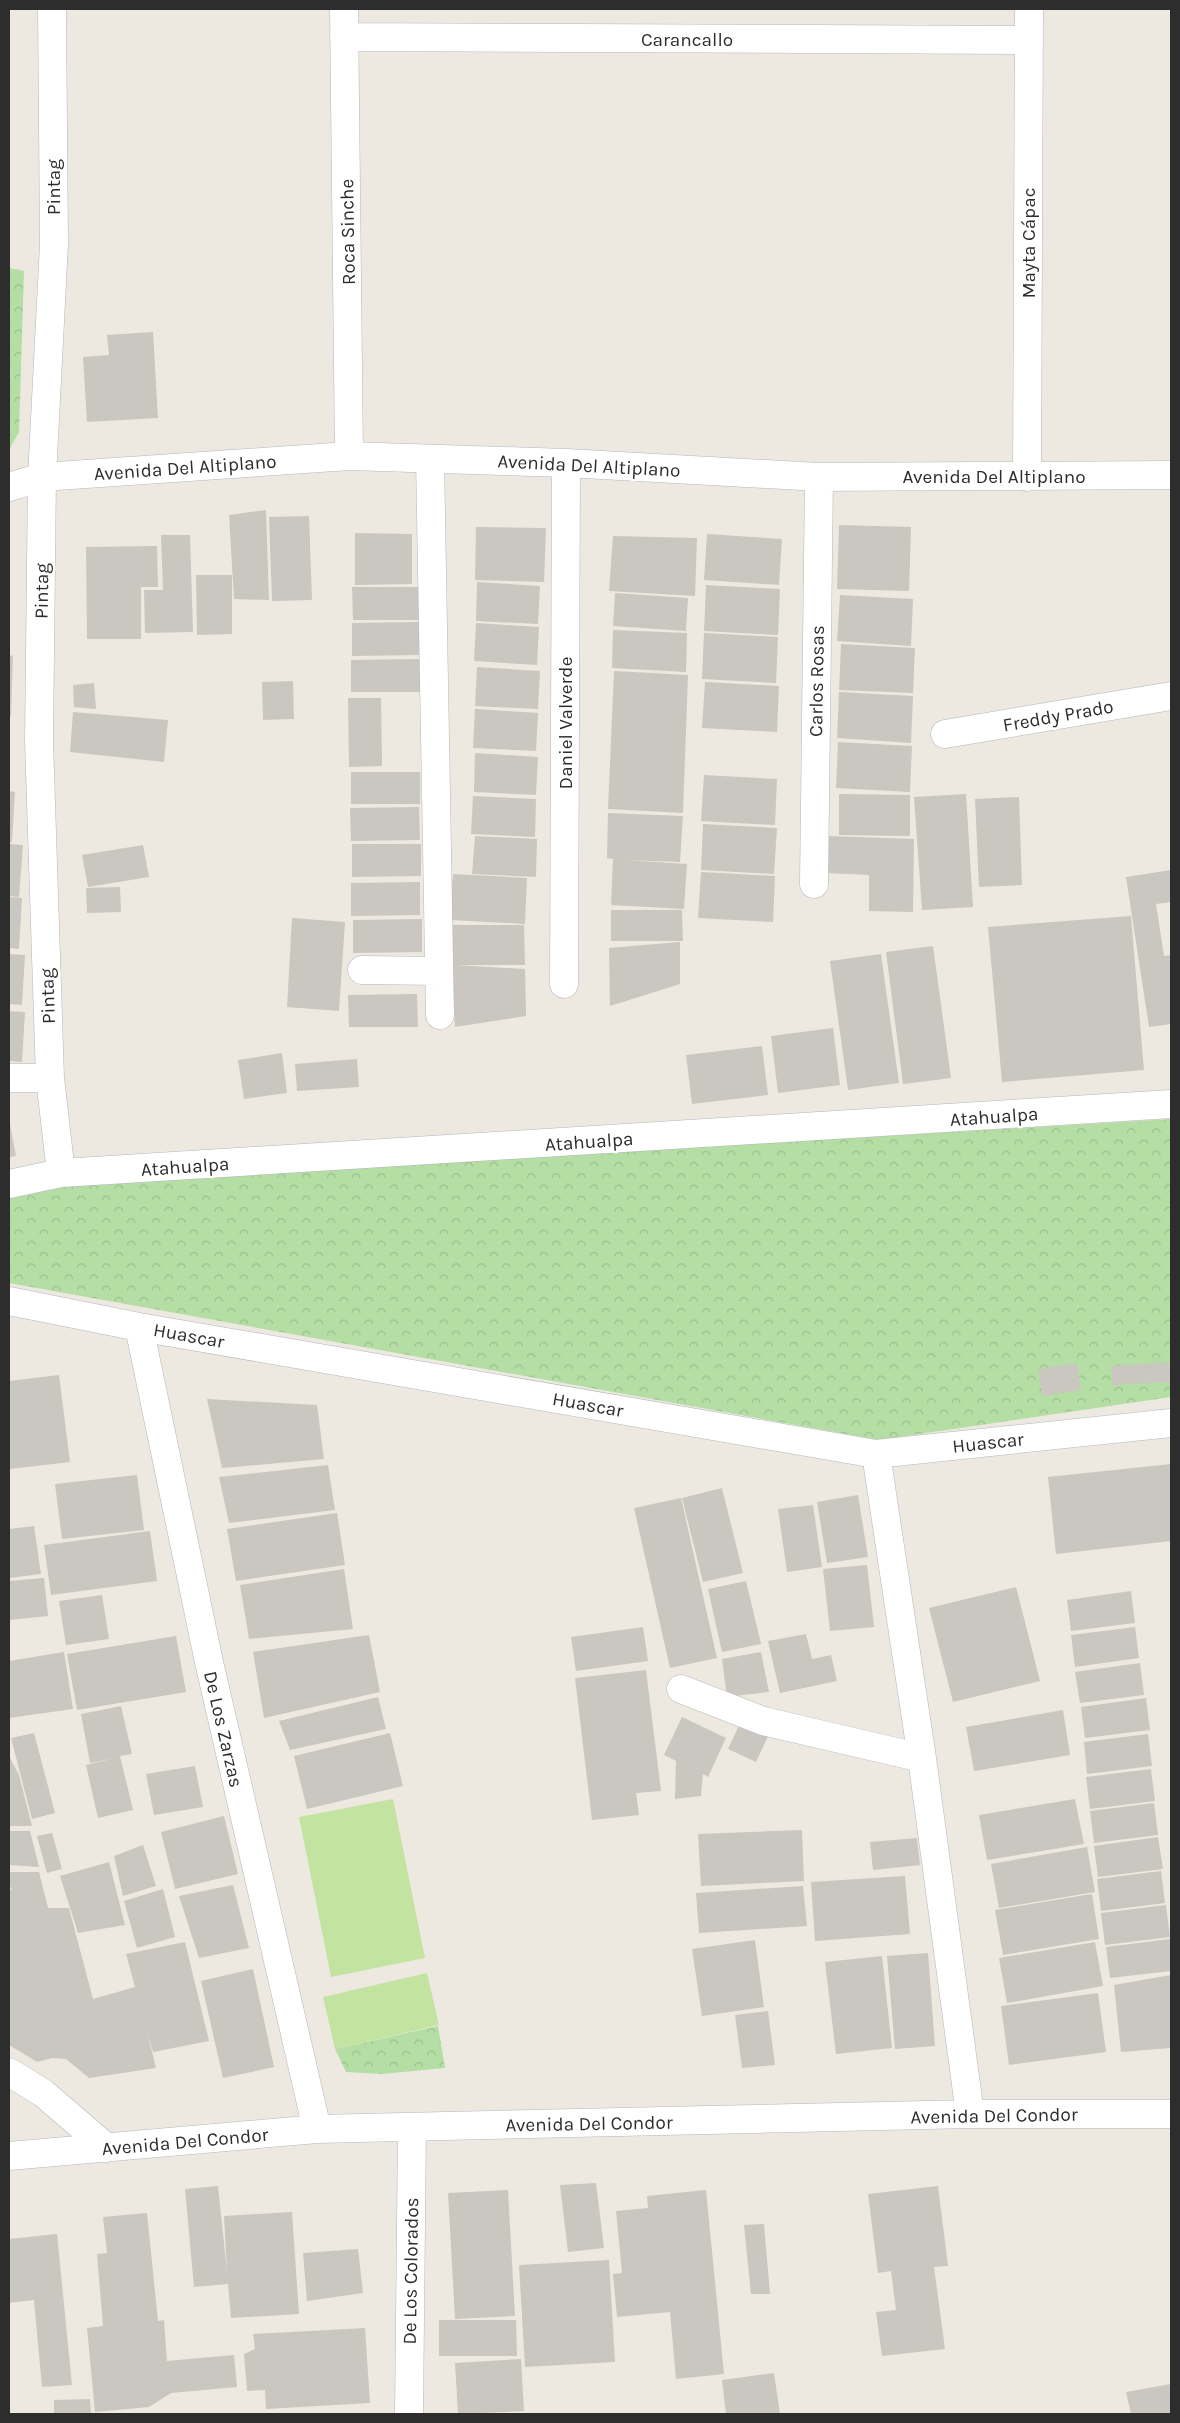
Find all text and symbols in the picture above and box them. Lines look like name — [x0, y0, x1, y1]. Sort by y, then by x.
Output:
street label: Carancallo — [641, 29, 733, 51]
street label: Pintag — [43, 159, 65, 215]
street label: Roca Sinche — [336, 179, 360, 285]
street label: Mayta Cápac — [1018, 188, 1040, 299]
street label: Avenida Del Altiplano — [497, 450, 681, 482]
street label: Avenida Del Altiplano — [93, 451, 277, 485]
street label: Avenida Del Altiplano — [902, 466, 1086, 488]
street label: Pintag — [31, 563, 53, 619]
street label: Carlos Rosas — [805, 625, 829, 737]
street label: Daniel Valverde — [555, 657, 577, 789]
street label: Freddy Prado — [1001, 695, 1115, 737]
street label: Pintag — [36, 967, 60, 1024]
street label: Atahualpa — [949, 1103, 1039, 1131]
street label: Atahualpa — [544, 1128, 634, 1156]
street label: Atahualpa — [140, 1153, 230, 1181]
street label: Huascar — [152, 1319, 226, 1353]
street label: Huascar — [551, 1388, 625, 1422]
street label: Huascar — [951, 1428, 1025, 1458]
street label: De Los Zarzas — [199, 1669, 247, 1789]
street label: Avenida Del Condor — [910, 2104, 1078, 2128]
street label: Avenida Del Condor — [505, 2112, 673, 2136]
street label: Avenida Del Condor — [101, 2124, 270, 2160]
street label: De Los Colorados — [399, 2197, 423, 2345]

